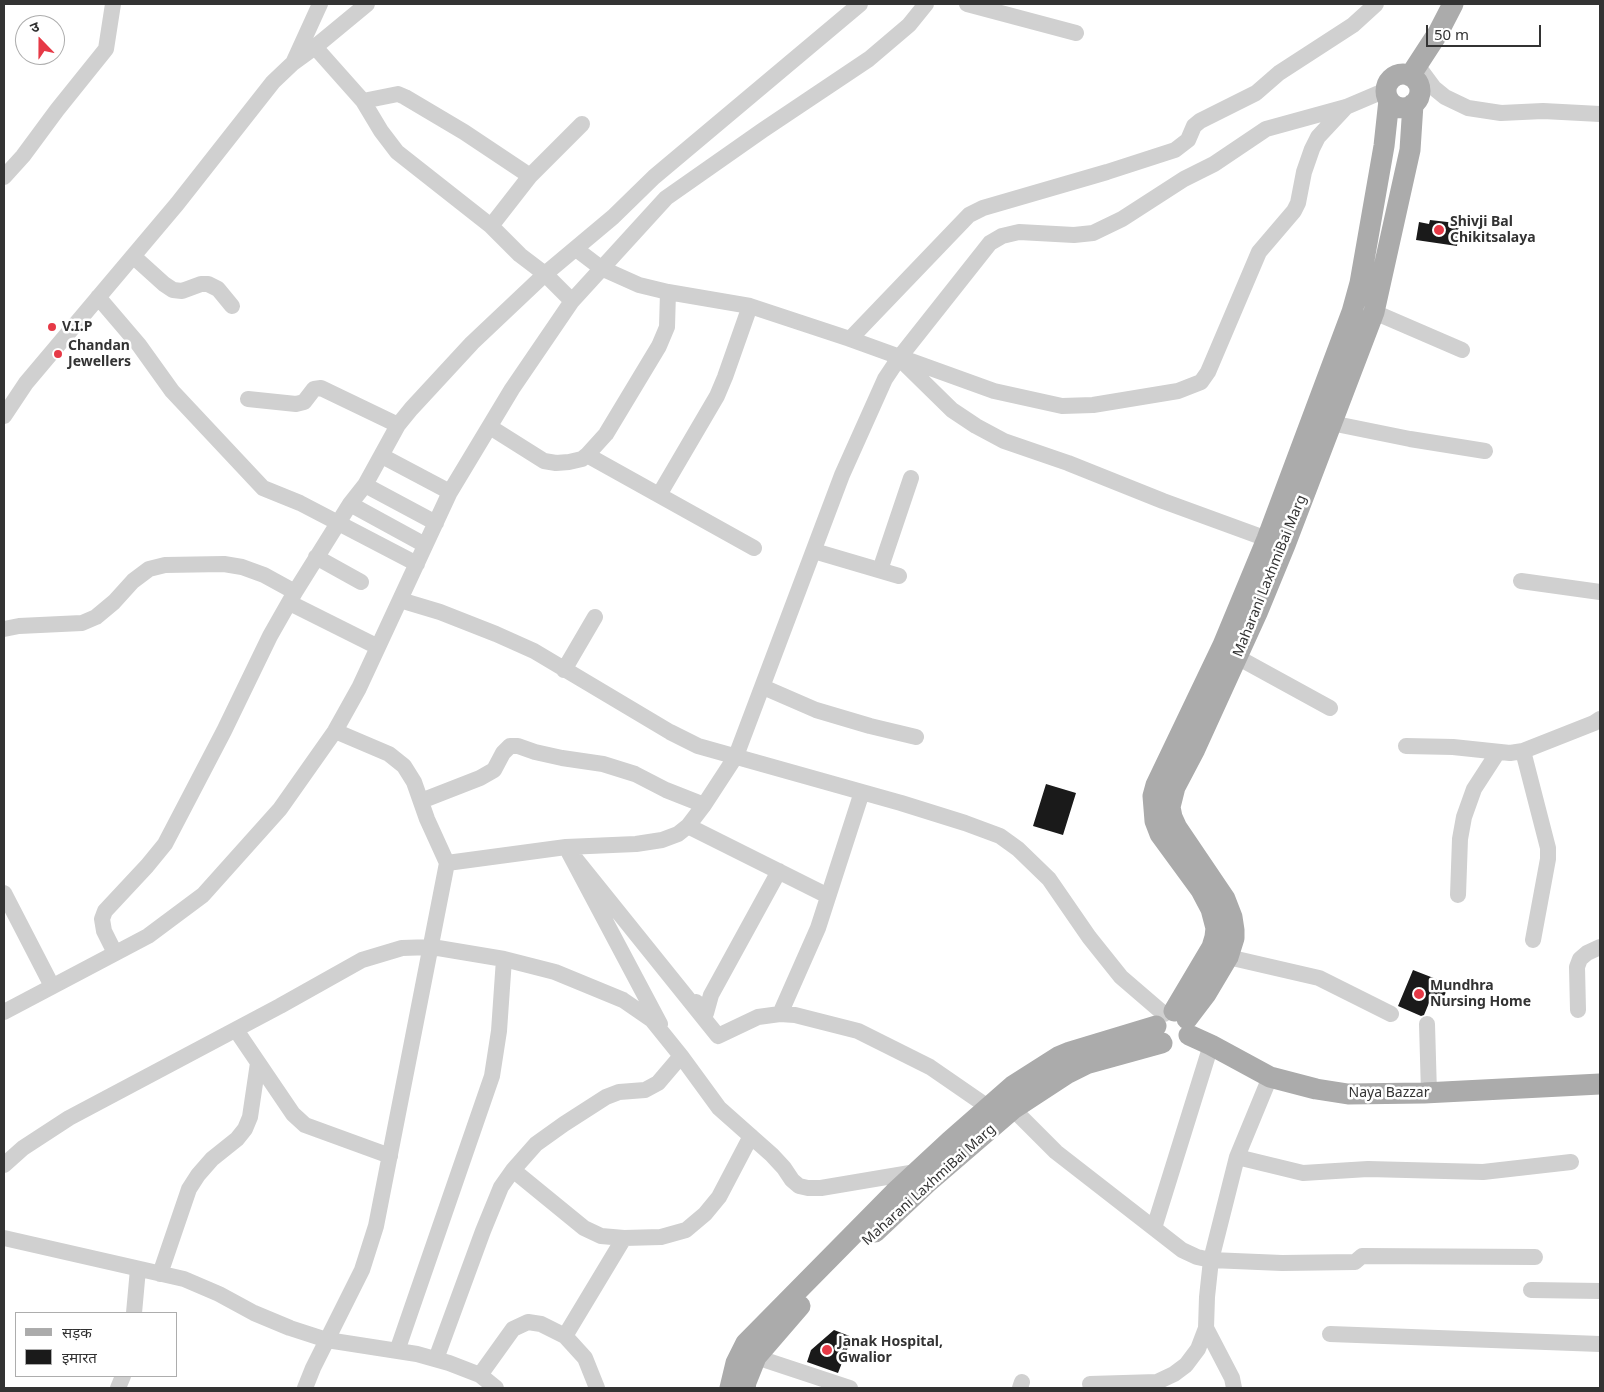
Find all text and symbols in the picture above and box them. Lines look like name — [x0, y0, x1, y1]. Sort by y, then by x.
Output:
north arrow — [15, 15, 65, 65]
scale bar — [1429, 15, 1544, 47]
text: उ — [27, 16, 42, 37]
text: 50 m — [1434, 24, 1469, 44]
place label: Shivji Bal Chikitsalaya — [1450, 214, 1536, 246]
marker: Shivji Bal Chikitsalaya — [1432, 223, 1446, 237]
place label: V.I.P — [62, 319, 92, 335]
marker: V.I.P — [46, 321, 58, 333]
place label: Chandan Jewellers — [68, 338, 131, 371]
marker: Chandan Jewellers — [52, 348, 64, 360]
street label: Maharani LaxhmiBai Marg — [1230, 493, 1310, 659]
place label: Mundhra Nursing Home — [1430, 978, 1531, 1010]
marker: Mundhra Nursing Home — [1412, 987, 1426, 1001]
street label: Naya Bazzar — [1349, 1085, 1429, 1101]
street label: Maharani LaxhmiBai Marg — [859, 1121, 999, 1249]
legend — [15, 1312, 178, 1377]
text: सड़क — [62, 1322, 92, 1342]
place label: Janak Hospital, Gwalior — [838, 1334, 943, 1366]
marker: Janak Hospital, Gwalior — [820, 1343, 834, 1357]
text: इमारत — [62, 1347, 97, 1367]

